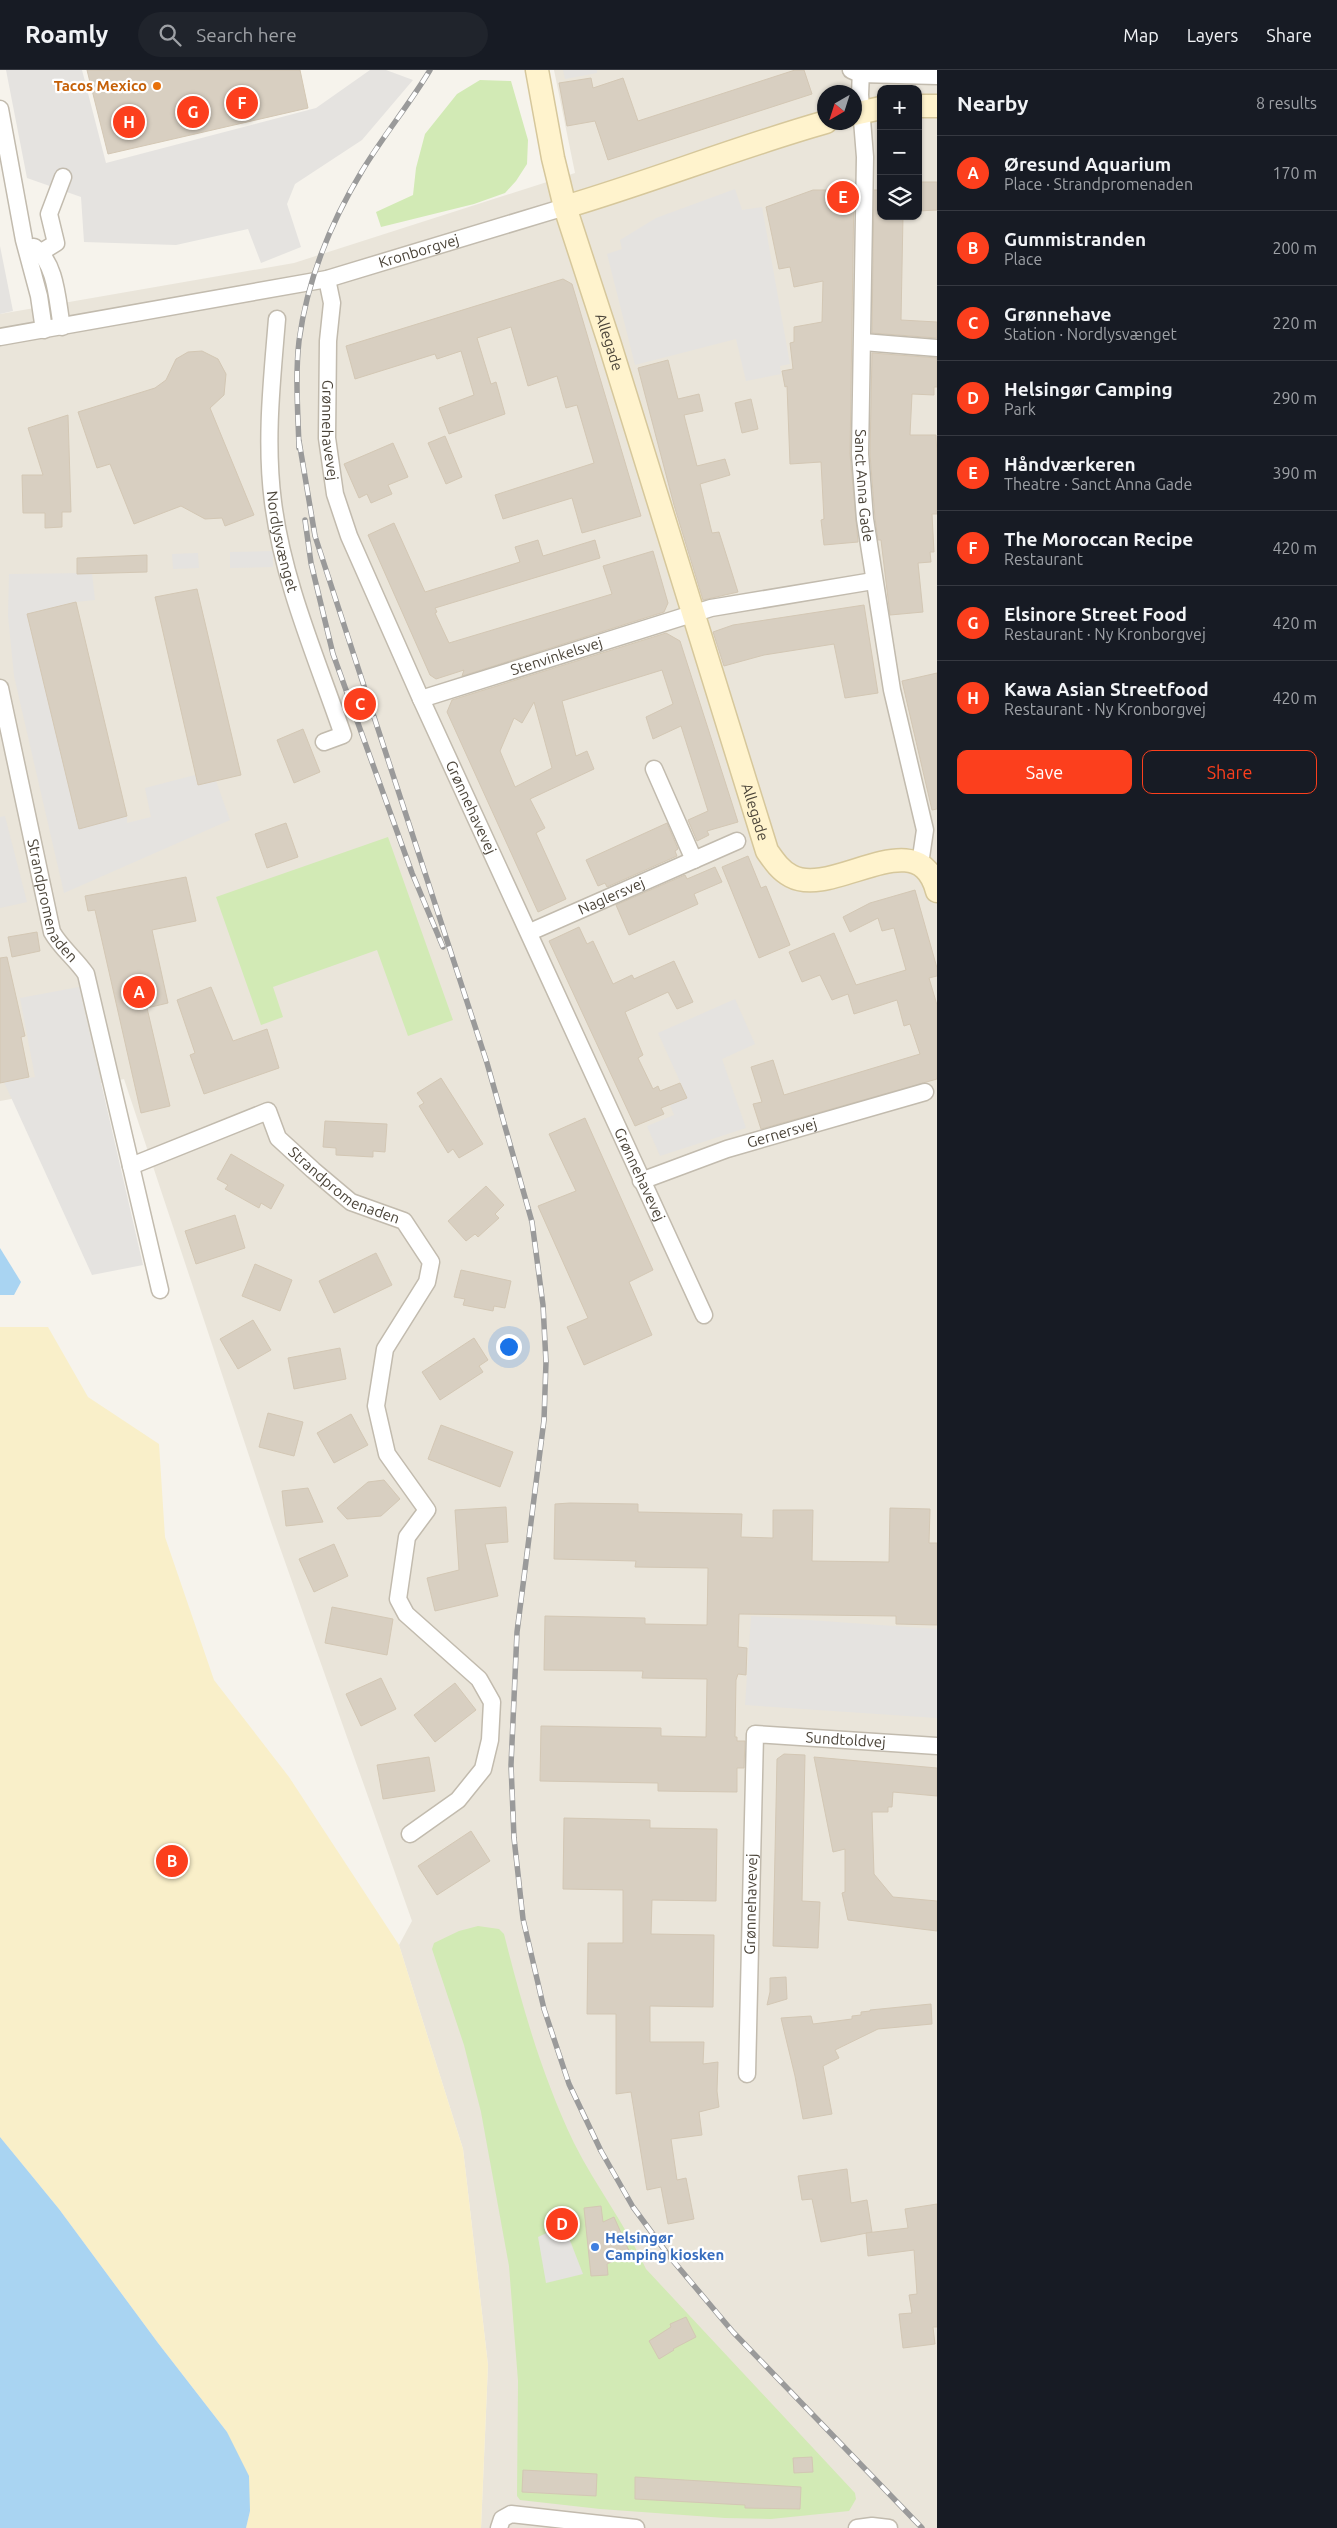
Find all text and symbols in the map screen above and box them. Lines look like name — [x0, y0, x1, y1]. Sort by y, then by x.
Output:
search box — [138, 12, 488, 57]
text: Roamly — [25, 21, 108, 48]
icon: search — [156, 21, 184, 49]
text: Search here — [196, 24, 297, 46]
text: Map — [1123, 25, 1159, 45]
text: Layers — [1187, 25, 1238, 45]
text: Share — [1266, 25, 1312, 45]
place label: Tacos Mexico — [54, 77, 147, 94]
marker: Tacos Mexico — [151, 80, 163, 92]
pin: F — [226, 84, 258, 122]
north arrow — [817, 85, 862, 130]
map controls — [877, 85, 922, 220]
button: + — [877, 85, 922, 130]
text: Nearby — [957, 91, 1028, 115]
pin: G — [177, 93, 209, 131]
text: 8 results — [1256, 94, 1317, 112]
pin: H — [113, 103, 145, 141]
button: − — [877, 130, 922, 175]
text: Øresund Aquarium — [1004, 153, 1171, 175]
text: A — [967, 164, 979, 182]
text: 170 m — [1272, 164, 1317, 182]
button: layers — [877, 175, 922, 220]
text: Place · Strandpromenaden — [1004, 175, 1193, 193]
pin: E — [827, 178, 859, 216]
text: Gummistranden — [1004, 228, 1146, 250]
street label: Kronborgvej — [376, 231, 461, 271]
text: B — [968, 239, 978, 257]
text: 200 m — [1272, 239, 1317, 257]
text: Place — [1004, 250, 1042, 268]
text: Grønnehave — [1004, 303, 1112, 325]
street label: Allegade — [592, 311, 626, 373]
text: C — [968, 314, 978, 332]
text: 220 m — [1272, 314, 1317, 332]
text: Station · Nordlysvænget — [1004, 325, 1177, 343]
text: Helsingør Camping — [1004, 378, 1173, 400]
street label: Grønnehavevej — [319, 380, 342, 481]
text: D — [967, 389, 979, 407]
text: 290 m — [1272, 389, 1317, 407]
text: Park — [1004, 400, 1036, 418]
street label: Sanct Anna Gade — [852, 429, 878, 543]
text: Håndværkeren — [1004, 453, 1136, 475]
text: E — [968, 464, 978, 482]
text: 390 m — [1272, 464, 1317, 482]
text: Theatre · Sanct Anna Gade — [1004, 475, 1192, 493]
street label: Nordlysvænget — [264, 490, 302, 594]
text: The Moroccan Recipe — [1004, 528, 1193, 550]
text: F — [969, 539, 978, 557]
text: 420 m — [1272, 539, 1317, 557]
text: Restaurant — [1004, 550, 1083, 568]
text: Elsinore Street Food — [1004, 603, 1187, 625]
text: G — [967, 614, 979, 632]
text: 420 m — [1272, 614, 1317, 632]
text: Restaurant · Ny Kronborgvej — [1004, 625, 1206, 643]
street label: Stenvinkelsvej — [508, 634, 604, 678]
text: Kawa Asian Streetfood — [1004, 678, 1209, 700]
pin: C — [344, 685, 376, 723]
text: H — [967, 689, 979, 707]
text: 420 m — [1272, 689, 1317, 707]
text: Restaurant · Ny Kronborgvej — [1004, 700, 1206, 718]
button: Save — [957, 750, 1132, 794]
button: Share — [1142, 750, 1317, 794]
street label: Grønnehavevej — [442, 758, 500, 857]
street label: Allegade — [738, 781, 772, 843]
street label: Strandpromenaden — [24, 837, 81, 965]
street label: Naglersvej — [575, 874, 647, 918]
pin: A — [123, 973, 155, 1011]
street label: Gernersvej — [745, 1115, 819, 1151]
street label: Grønnehavevej — [611, 1125, 669, 1224]
street label: Strandpromenaden — [285, 1143, 402, 1227]
your location — [496, 1334, 522, 1360]
street label: Sundtoldvej — [805, 1728, 886, 1751]
pin: B — [156, 1842, 188, 1880]
street label: Grønnehavevej — [741, 1853, 760, 1955]
pin: D — [546, 2205, 578, 2243]
place label: Helsingør Camping kiosken — [605, 2229, 724, 2263]
marker: Helsingør Camping kiosken — [589, 2241, 601, 2253]

